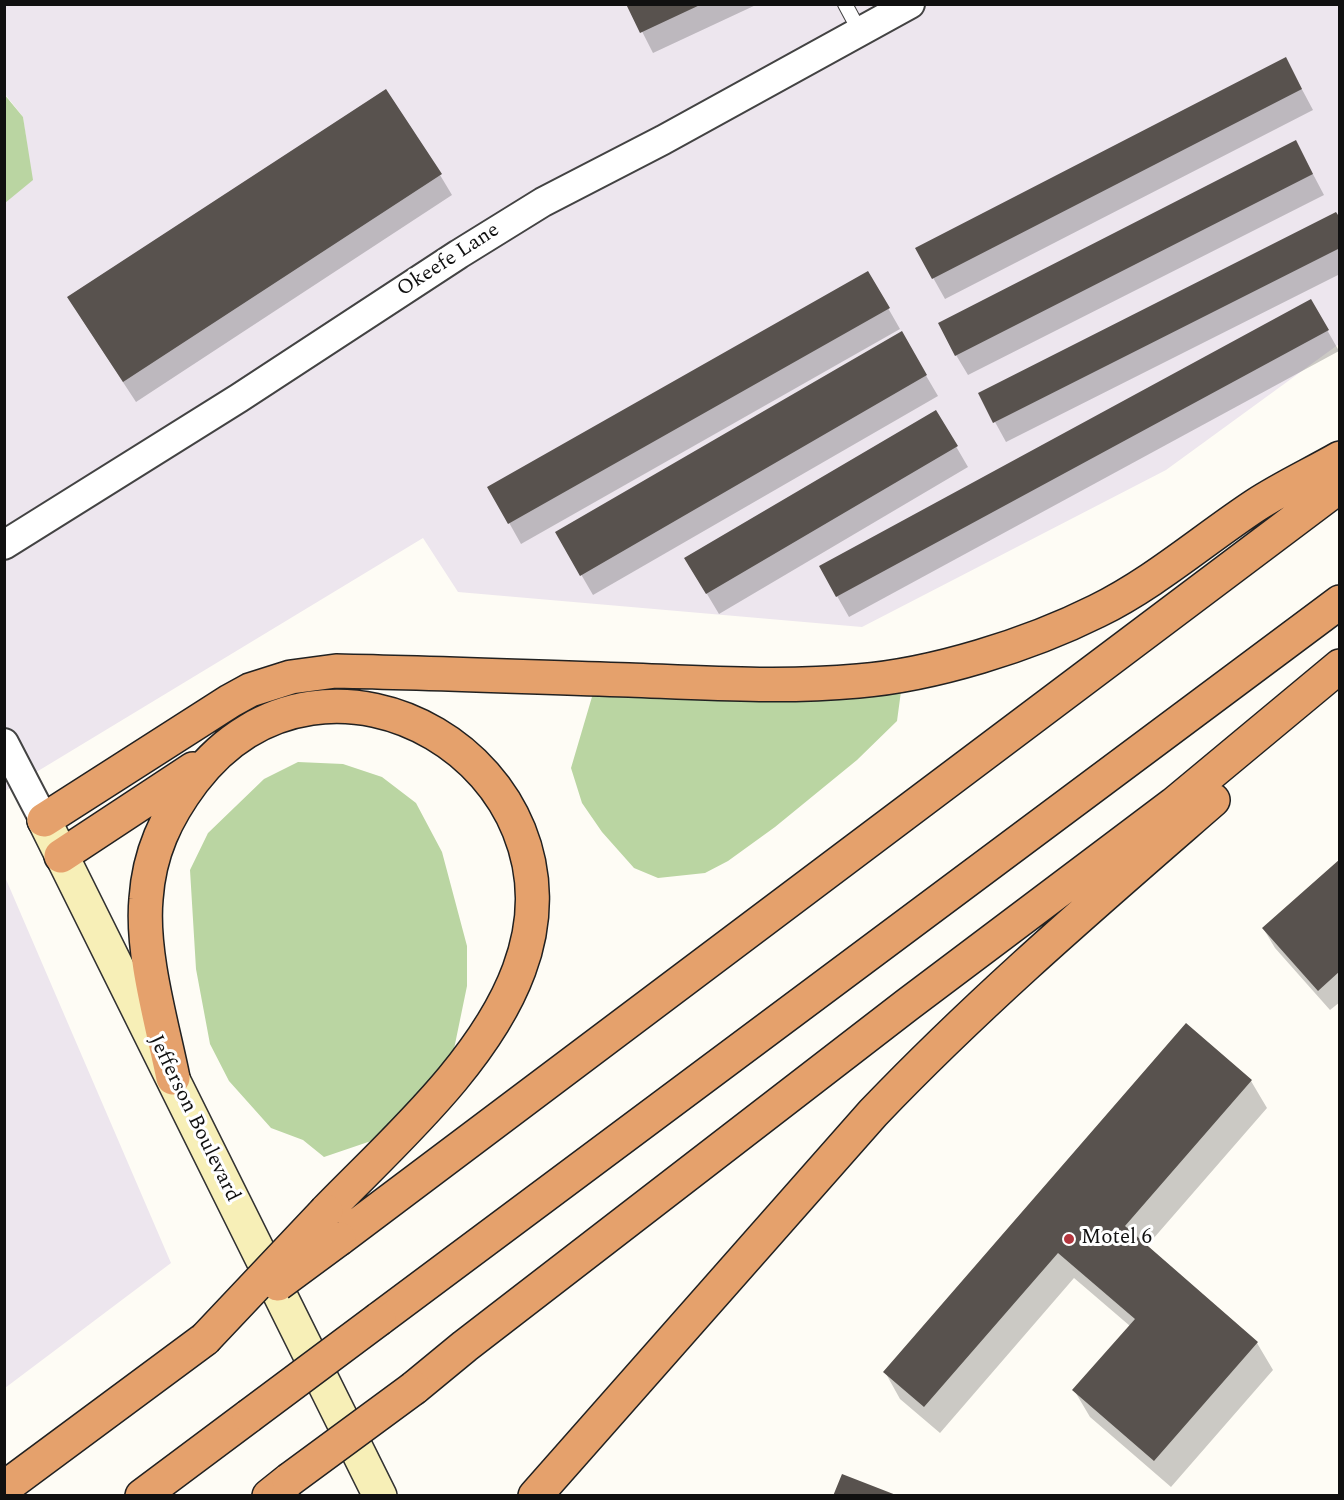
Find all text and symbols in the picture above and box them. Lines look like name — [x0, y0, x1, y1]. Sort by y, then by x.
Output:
street label: Okeefe Lane — [393, 219, 505, 303]
street label: Jefferson Boulevard — [142, 1031, 244, 1207]
place label: Motel 6 — [1081, 1226, 1152, 1252]
marker: Motel 6 — [1062, 1232, 1076, 1246]

